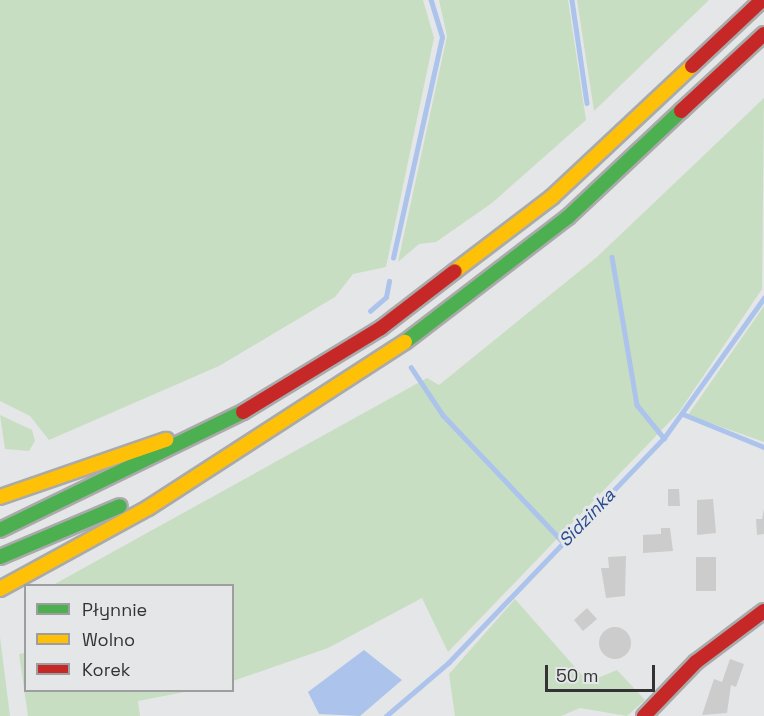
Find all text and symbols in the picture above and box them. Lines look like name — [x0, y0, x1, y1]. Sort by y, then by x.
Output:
water label: Sidzinka — [554, 485, 620, 551]
legend — [24, 584, 234, 692]
text: Płynnie — [82, 598, 147, 621]
text: Wolno — [82, 628, 135, 651]
scale bar — [548, 653, 658, 691]
text: Korek — [82, 658, 131, 681]
text: 50 m — [556, 664, 598, 687]

